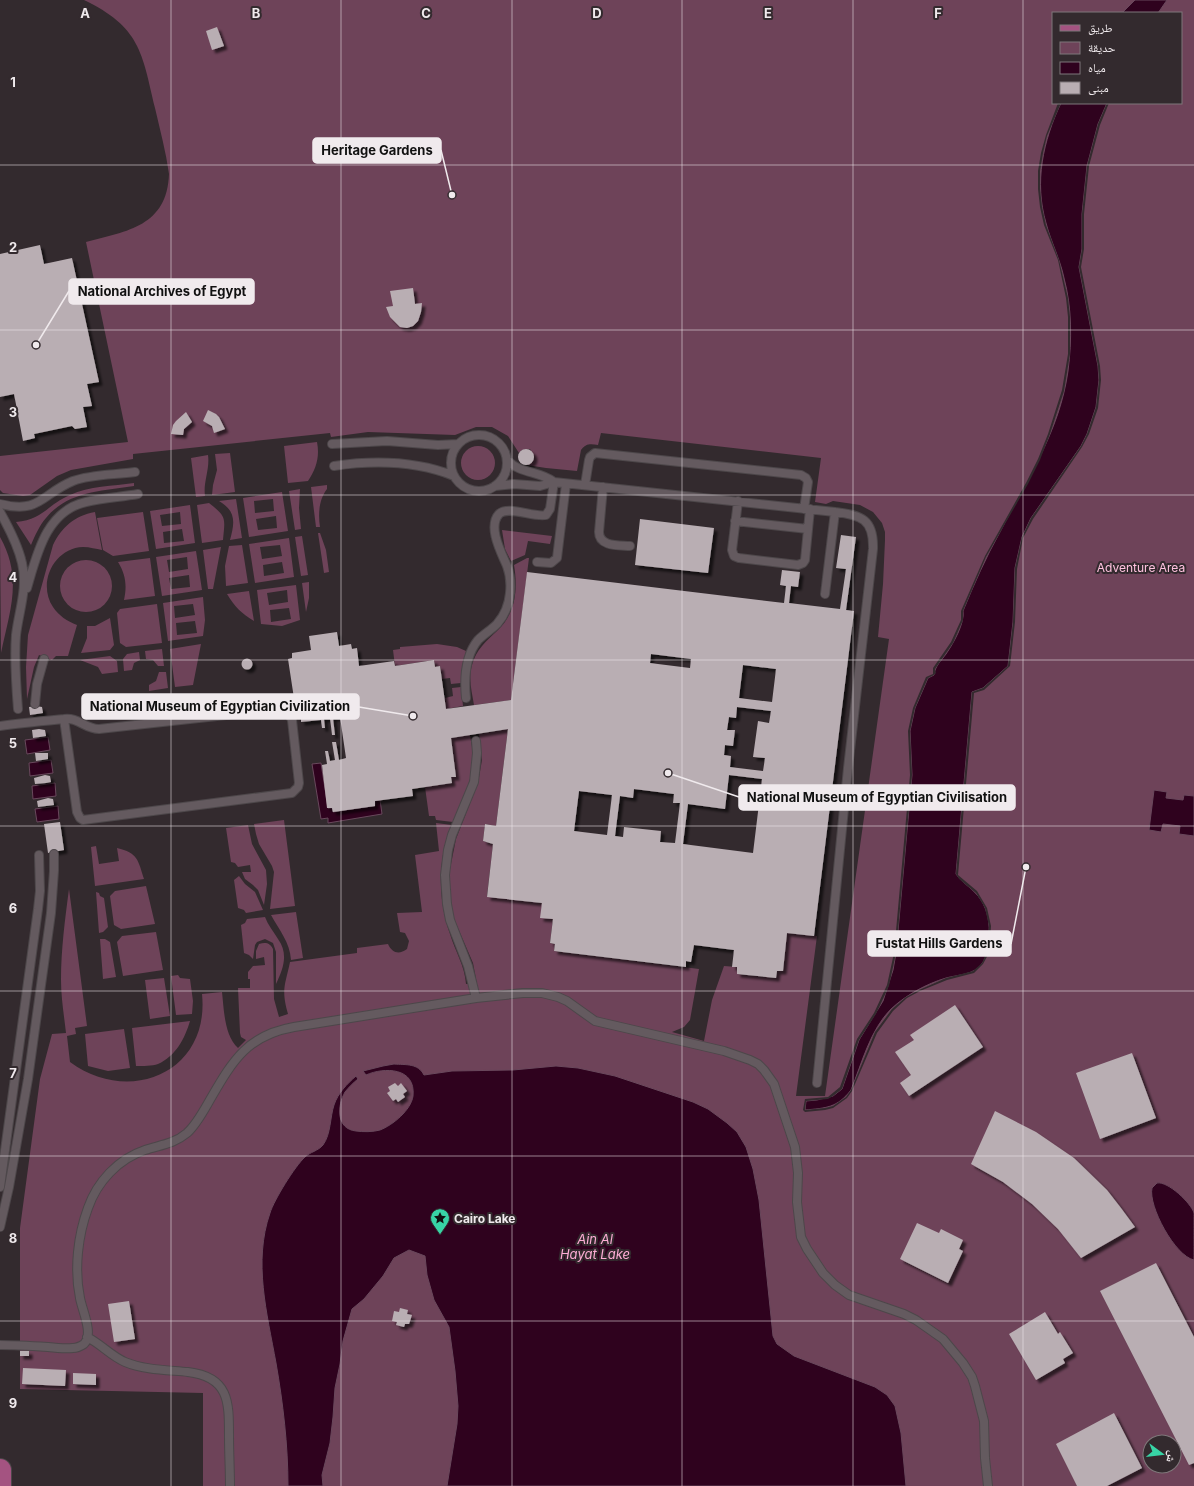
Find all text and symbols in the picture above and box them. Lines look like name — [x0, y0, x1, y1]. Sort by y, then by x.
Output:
text: A — [80, 5, 90, 21]
text: B — [252, 5, 261, 21]
text: C — [421, 5, 431, 21]
text: D — [592, 5, 602, 21]
text: E — [764, 5, 772, 21]
text: F — [934, 5, 942, 21]
legend — [1052, 12, 1182, 104]
text: طريق — [1088, 20, 1113, 35]
text: حديقة — [1088, 40, 1116, 55]
text: مياه — [1088, 60, 1106, 75]
text: 1 — [10, 74, 16, 90]
text: مبنى — [1088, 80, 1109, 95]
callout: Heritage Gardens — [313, 138, 441, 163]
text: Heritage Gardens — [321, 142, 433, 158]
text: 2 — [9, 239, 17, 255]
callout: National Archives of Egypt — [69, 279, 254, 304]
text: National Archives of Egypt — [78, 283, 247, 299]
text: 3 — [9, 404, 17, 420]
park label: Adventure Area — [1097, 560, 1185, 575]
text: 4 — [9, 569, 18, 585]
callout: National Museum of Egyptian Civilization — [82, 694, 359, 719]
text: National Museum of Egyptian Civilization — [90, 698, 350, 714]
text: 5 — [9, 735, 17, 751]
callout: National Museum of Egyptian Civilisation — [739, 785, 1015, 810]
text: National Museum of Egyptian Civilisation — [747, 789, 1007, 805]
text: 6 — [9, 900, 17, 916]
callout: Fustat Hills Gardens — [868, 931, 1011, 956]
text: Fustat Hills Gardens — [875, 935, 1003, 951]
text: 7 — [9, 1065, 17, 1081]
place icon: Cairo Lake — [429, 1207, 451, 1235]
place label: Cairo Lake — [454, 1211, 515, 1226]
text: 8 — [9, 1230, 17, 1246]
water label: Ain Al Hayat Lake — [560, 1231, 630, 1262]
text: 9 — [9, 1395, 17, 1411]
north arrow — [1142, 1434, 1182, 1474]
text: ش — [1162, 1449, 1180, 1464]

